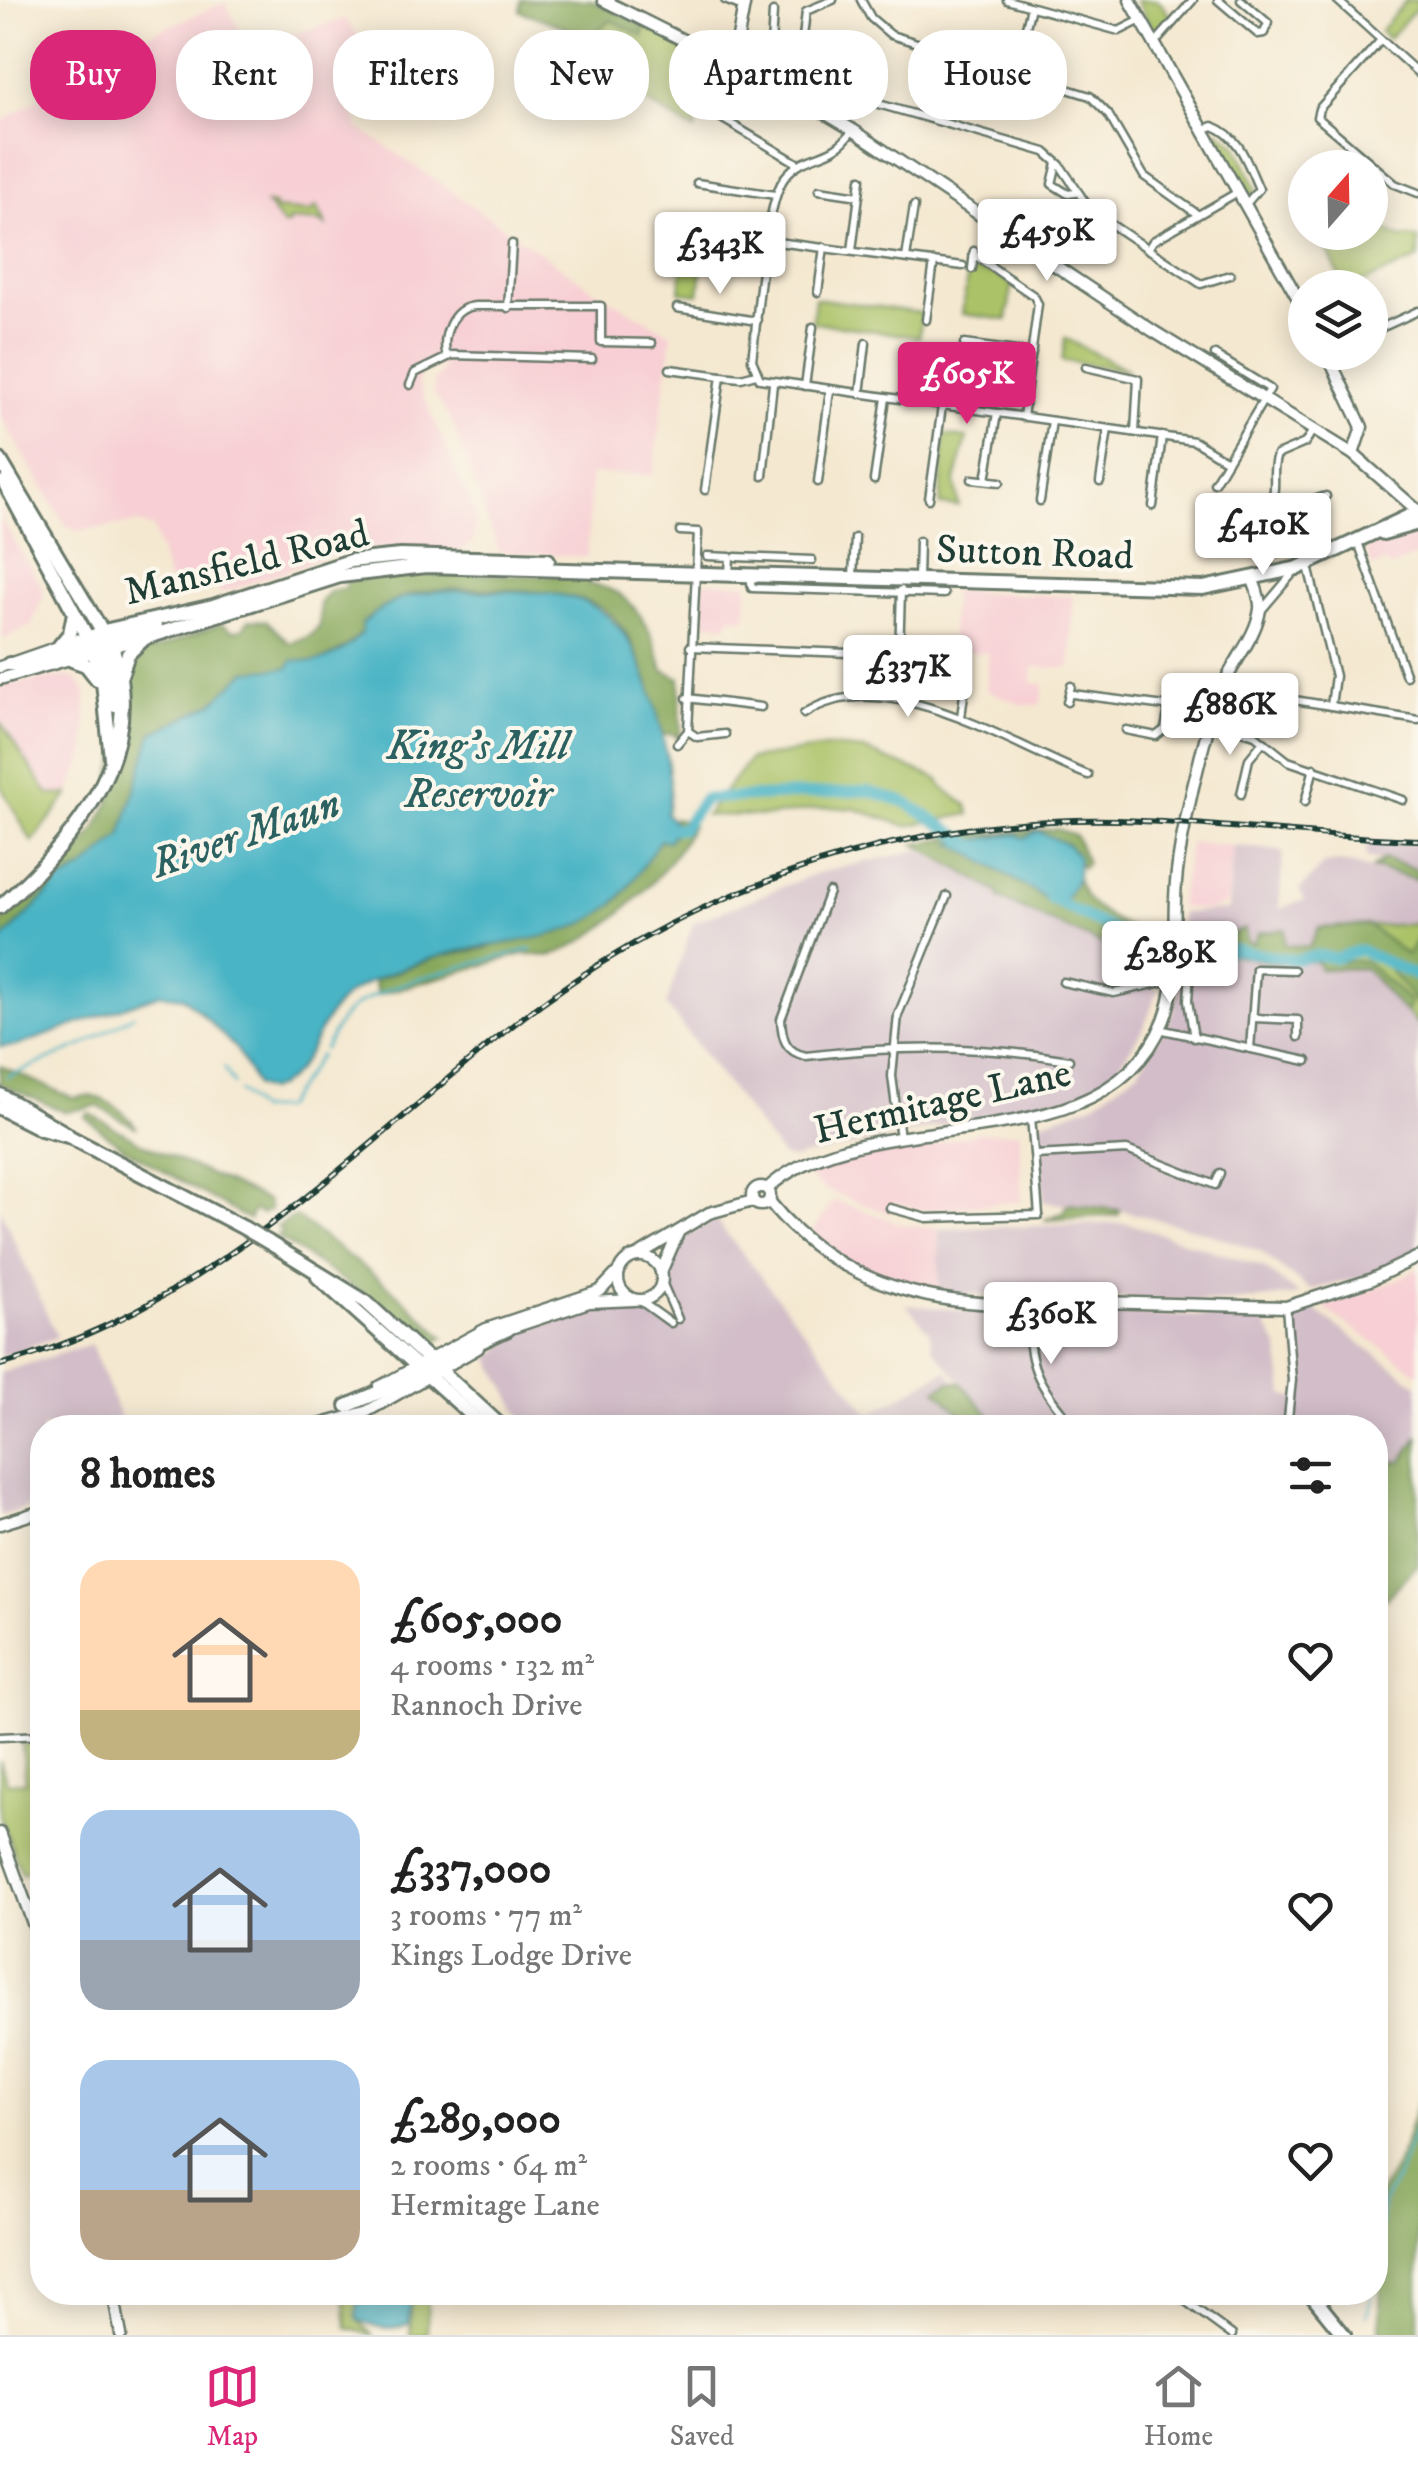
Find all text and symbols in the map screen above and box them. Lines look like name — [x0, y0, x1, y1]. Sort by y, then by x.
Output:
chip: Buy — [30, 30, 156, 120]
chip: Rent — [176, 30, 313, 120]
chip: Filters — [333, 30, 494, 120]
chip: New — [514, 30, 649, 120]
chip: Apartment — [669, 30, 888, 120]
chip: House — [908, 30, 1067, 120]
north arrow — [1288, 150, 1388, 250]
map controls — [1288, 150, 1388, 370]
pin: £459K — [977, 199, 1117, 284]
text: £459K — [1000, 211, 1094, 251]
pin: £343K — [650, 212, 790, 297]
text: £343K — [677, 224, 763, 264]
button: layers — [1288, 270, 1388, 370]
pin: £605K — [897, 342, 1037, 427]
text: £605K — [920, 354, 1014, 394]
pin: £410K — [1193, 493, 1333, 578]
text: £410K — [1217, 505, 1309, 545]
street label: Mansfield Road — [119, 509, 374, 618]
street label: Sutton Road — [935, 526, 1135, 582]
pin: £337K — [838, 635, 978, 720]
text: £337K — [865, 647, 951, 687]
pin: £886K — [1160, 673, 1300, 758]
text: £886K — [1183, 685, 1277, 725]
water label: King's Mill Reservoir — [385, 721, 573, 821]
water label: River Maun — [144, 778, 347, 892]
pin: £289K — [1100, 921, 1240, 1006]
text: £289K — [1124, 933, 1216, 973]
street label: Hermitage Lane — [809, 1049, 1076, 1157]
pin: £360K — [981, 1282, 1121, 1367]
text: £360K — [1006, 1294, 1096, 1334]
icon: filters — [1283, 1448, 1338, 1503]
text: 8 homes — [80, 1449, 215, 1501]
text: £605,000 — [390, 1594, 562, 1646]
icon: home — [160, 1600, 280, 1720]
icon: heart — [1283, 1633, 1338, 1688]
text: 4 rooms · 132 m² — [390, 1646, 594, 1686]
text: Rannoch Drive — [390, 1686, 582, 1726]
text: £337,000 — [390, 1844, 551, 1896]
icon: home — [160, 1850, 280, 1970]
icon: heart — [1283, 1883, 1338, 1938]
text: 3 rooms · 77 m² — [390, 1896, 582, 1936]
text: Kings Lodge Drive — [390, 1936, 632, 1976]
text: £289,000 — [390, 2094, 561, 2146]
icon: home — [160, 2100, 280, 2220]
icon: heart — [1283, 2133, 1338, 2188]
text: 2 rooms · 64 m² — [390, 2146, 587, 2186]
text: Hermitage Lane — [390, 2186, 600, 2226]
tab: Map — [205, 2359, 260, 2454]
tab: Saved — [670, 2359, 734, 2454]
tab: Home — [1144, 2359, 1213, 2454]

